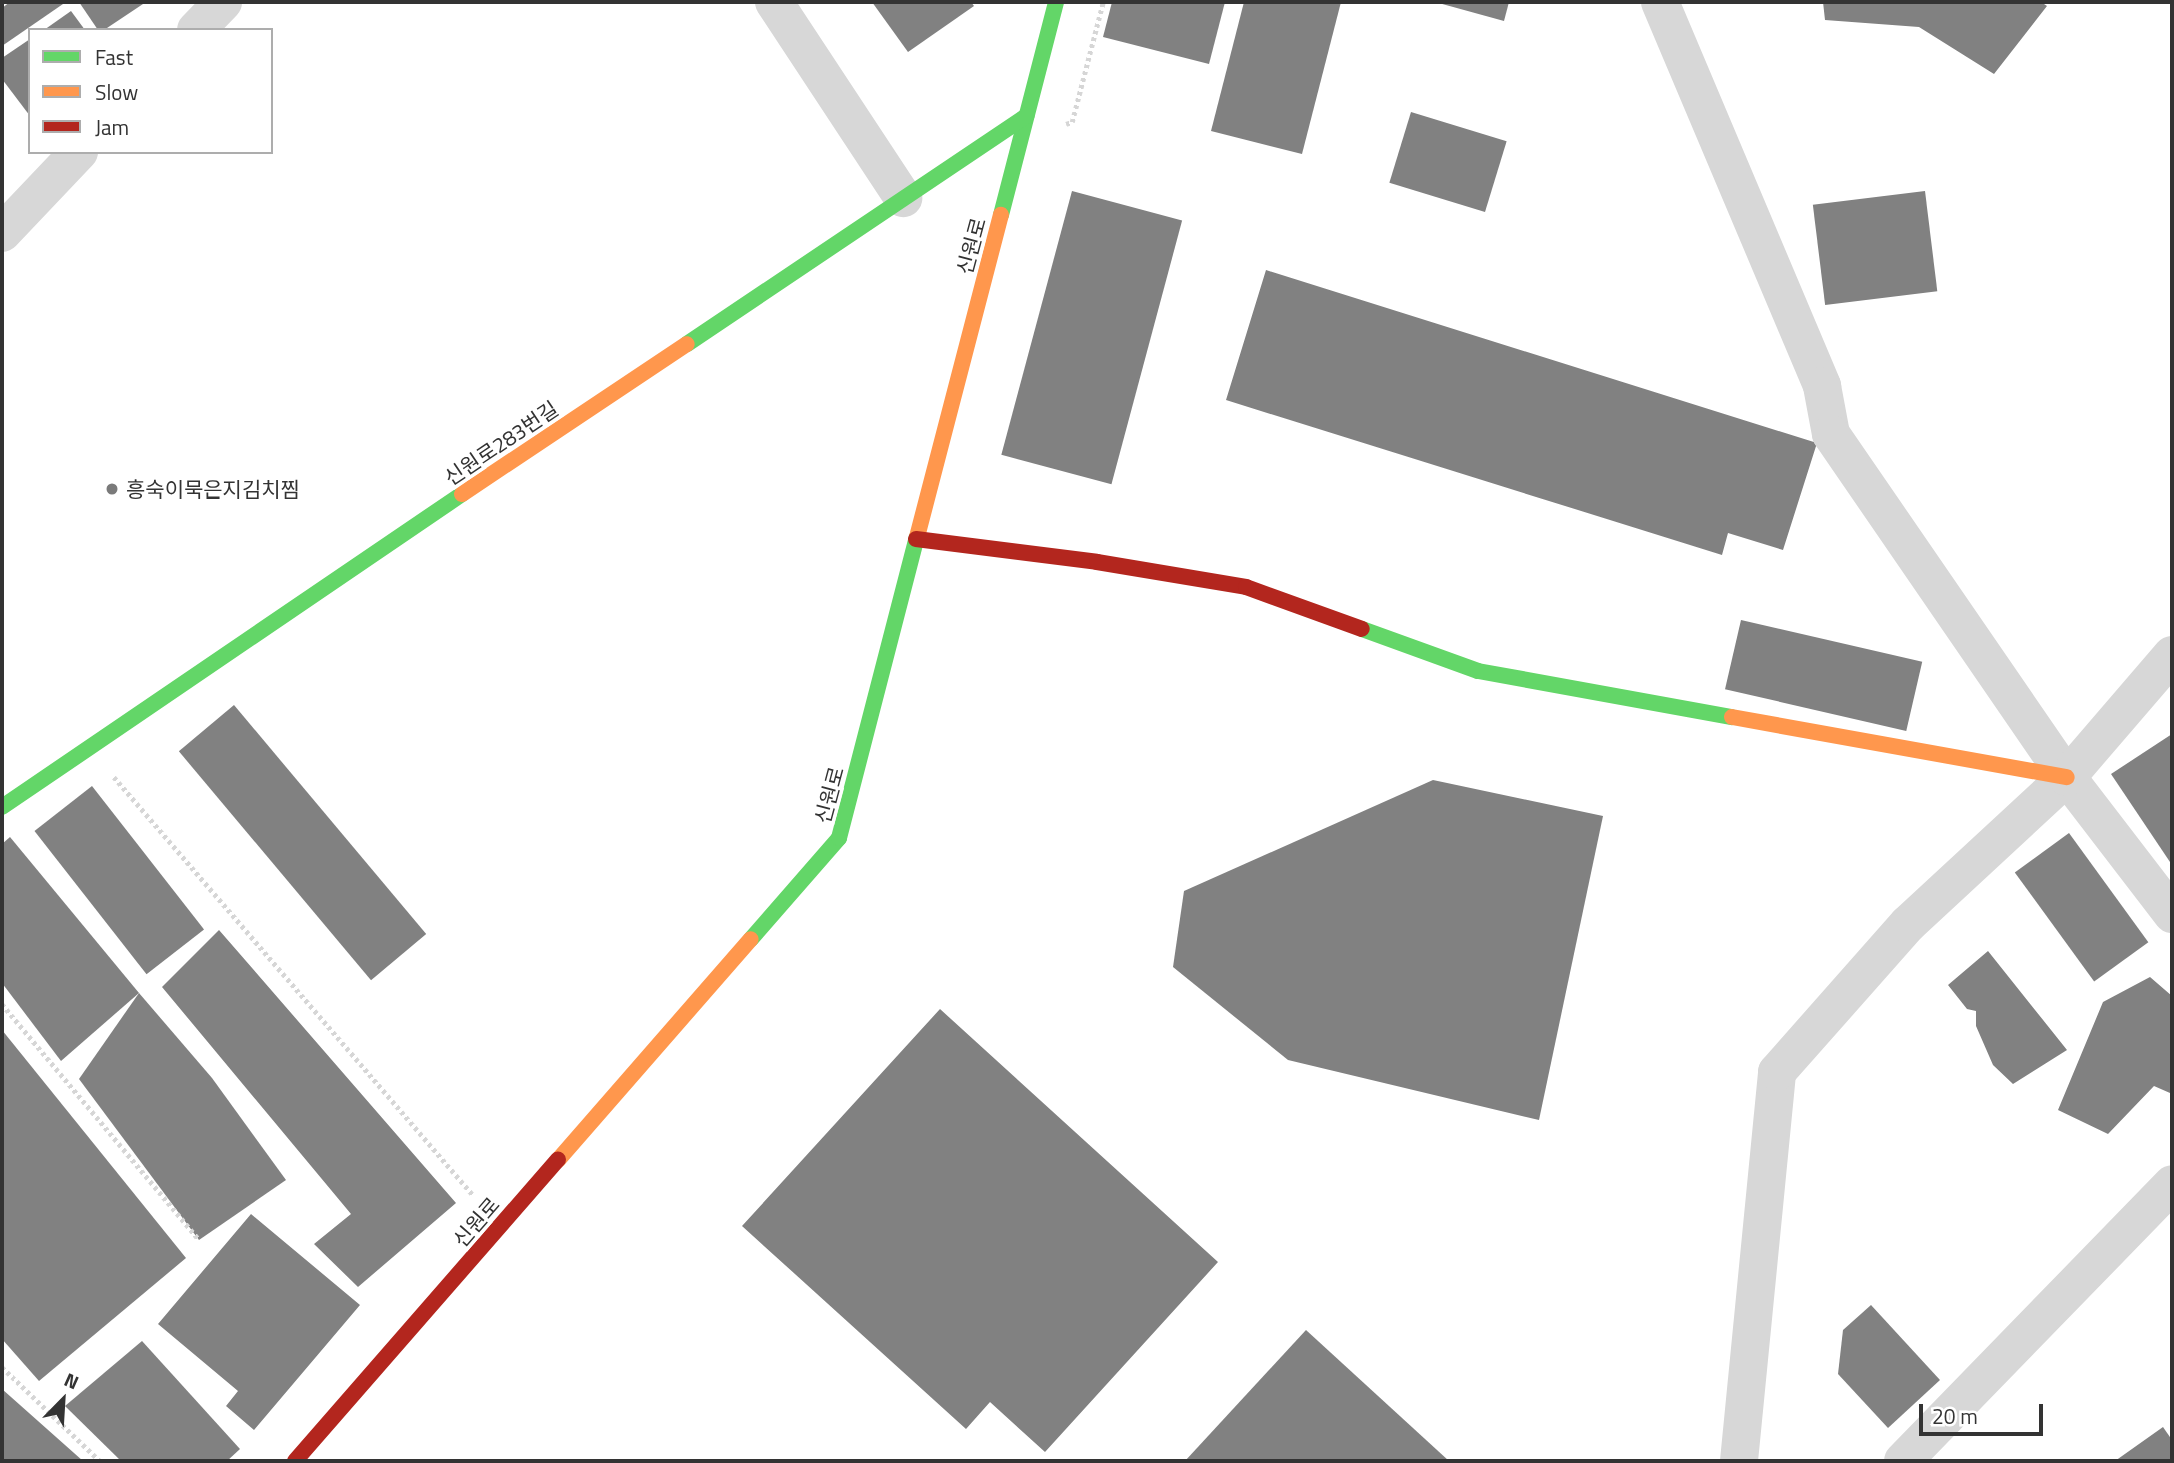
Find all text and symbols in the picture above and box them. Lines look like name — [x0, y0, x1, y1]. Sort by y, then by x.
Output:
legend — [28, 28, 273, 154]
text: Fast — [95, 41, 133, 73]
text: Slow — [95, 76, 138, 108]
text: Jam — [95, 111, 129, 143]
street label: 신원로 — [951, 215, 991, 277]
street label: 신원로283번길 — [439, 396, 563, 490]
place label: 흥숙이묵은지김치찜 — [126, 476, 300, 502]
marker: 흥숙이묵은지김치찜 — [104, 481, 120, 497]
street label: 신원로 — [809, 764, 849, 826]
street label: 신원로 — [447, 1192, 505, 1252]
text: N — [60, 1364, 84, 1396]
north arrow — [28, 1365, 98, 1435]
scale bar — [1922, 1390, 2046, 1434]
text: 20 m — [1932, 1400, 1978, 1432]

